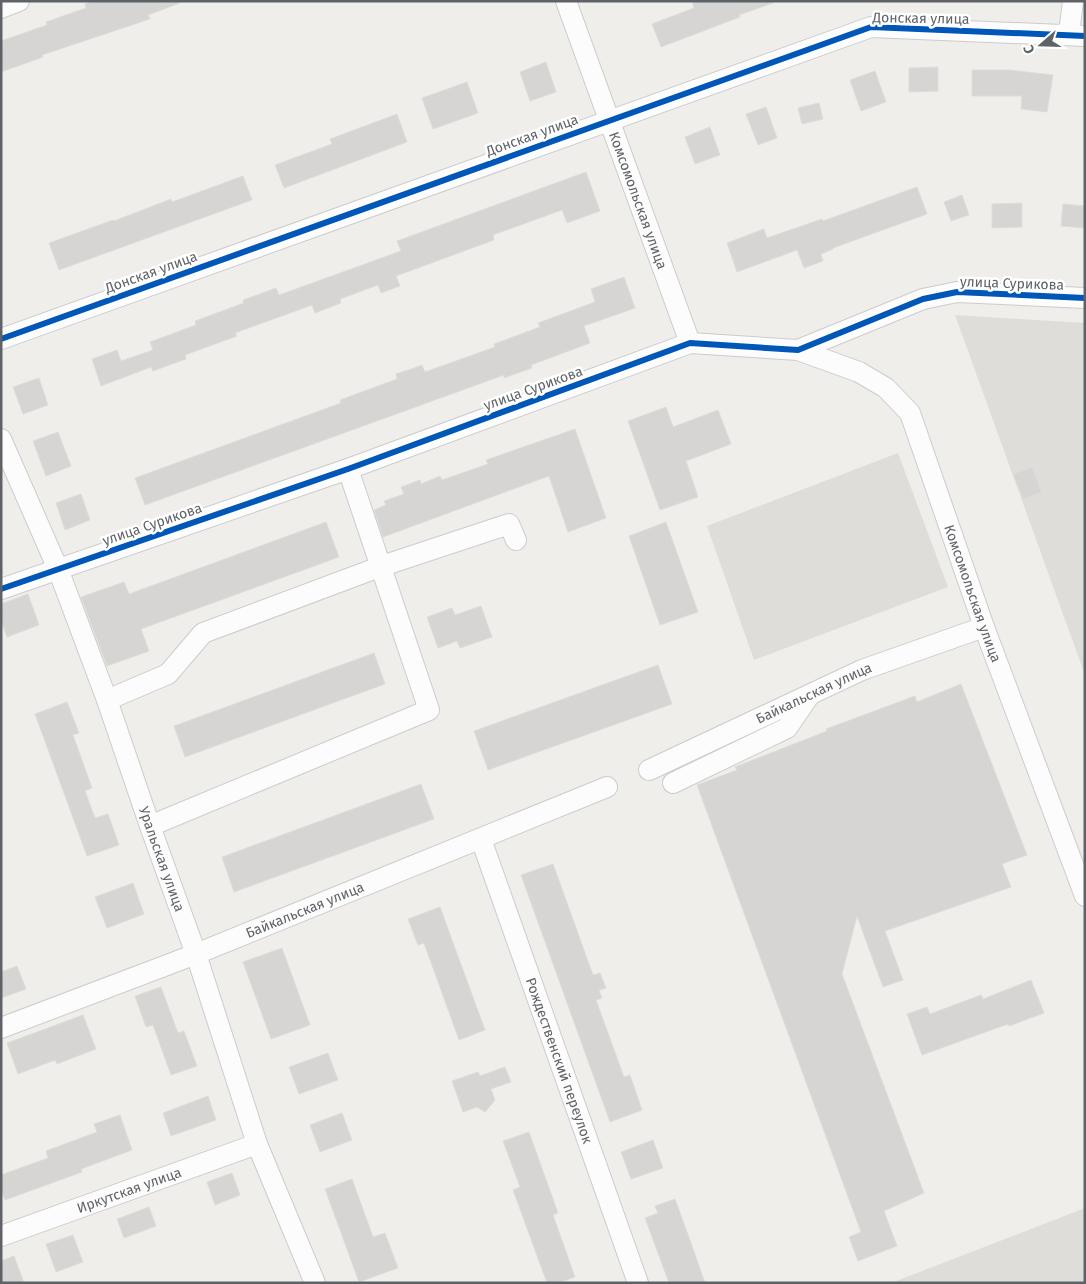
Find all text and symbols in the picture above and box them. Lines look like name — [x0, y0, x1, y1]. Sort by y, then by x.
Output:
street label: Донская улица — [871, 9, 970, 28]
north arrow — [1016, 20, 1066, 70]
text: С — [1020, 43, 1039, 56]
street label: Донская улица — [483, 111, 581, 160]
street label: Комсомольская улица — [605, 129, 670, 271]
street label: Донская улица — [102, 248, 200, 297]
street label: улица Сурикова — [960, 273, 1064, 294]
street label: улица Сурикова — [481, 363, 585, 414]
street label: улица Сурикова — [100, 499, 204, 549]
street label: Комсомольская улица — [940, 523, 1005, 665]
street label: Байкальская улица — [753, 659, 874, 728]
street label: Уральская улица — [135, 804, 188, 914]
street label: Байкальская улица — [243, 879, 367, 942]
street label: Рождественский переулок — [522, 976, 596, 1147]
street label: Иркутская улица — [75, 1164, 184, 1217]

